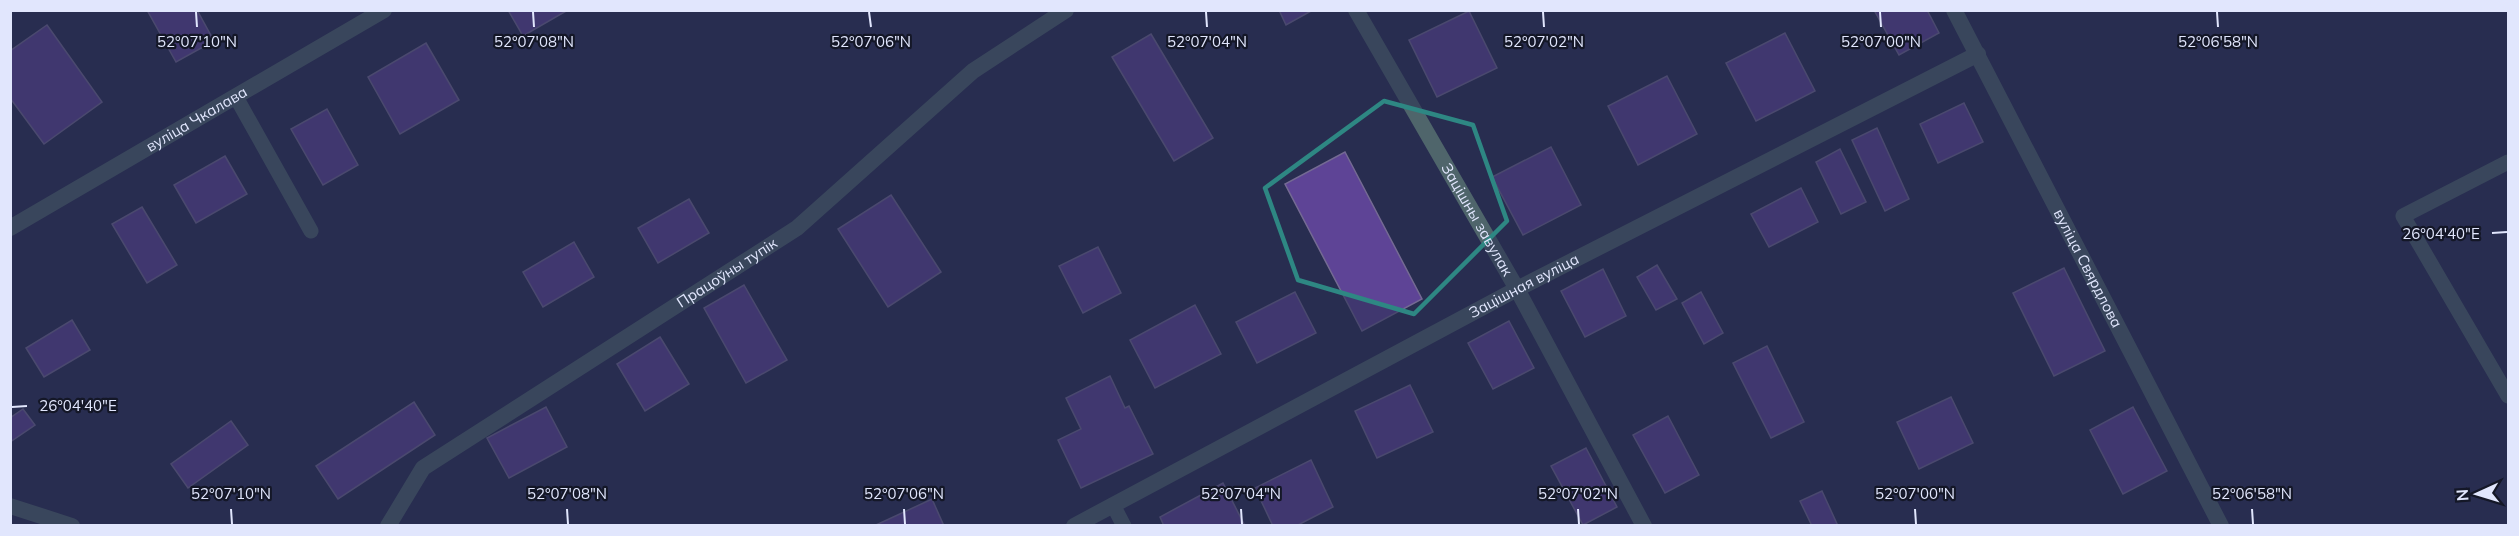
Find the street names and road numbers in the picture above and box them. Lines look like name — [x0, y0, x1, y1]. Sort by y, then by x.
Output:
street label: вуліца Чкалава — [142, 82, 250, 156]
street label: Зацішны завулак — [1437, 160, 1518, 280]
street label: вуліца Свярдлова — [2050, 206, 2127, 331]
street label: Працоўны тупік — [673, 233, 781, 312]
street label: Зацішная вуліца — [1465, 249, 1582, 322]

